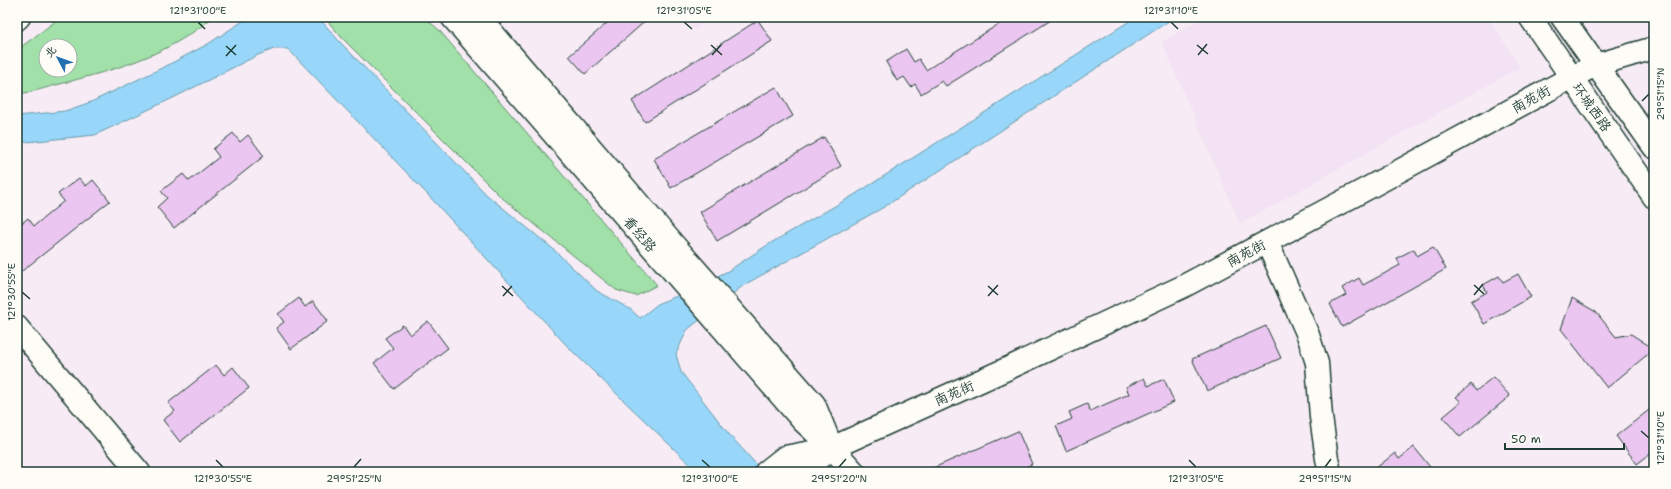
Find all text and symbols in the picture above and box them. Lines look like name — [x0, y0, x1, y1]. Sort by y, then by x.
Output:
text: 121°31'00"E — [170, 4, 226, 17]
text: 121°31'05"E — [656, 4, 712, 17]
text: 121°31'10"E — [1144, 4, 1198, 17]
north arrow — [38, 38, 78, 78]
text: 北 — [42, 43, 60, 61]
text: 29°51'15"N — [1654, 68, 1667, 120]
street label: 环城西路 — [1569, 79, 1615, 135]
street label: 南苑街 — [1508, 81, 1554, 117]
street label: 看经路 — [619, 212, 661, 256]
street label: 南苑街 — [1223, 235, 1269, 271]
text: 121°30'55"E — [5, 263, 18, 321]
street label: 南苑街 — [931, 376, 977, 410]
text: 121°31'10"E — [1654, 411, 1667, 465]
scale bar — [1505, 425, 1624, 451]
text: 50 m — [1511, 431, 1541, 447]
text: 121°30'55"E — [194, 472, 252, 485]
text: 29°51'25"N — [326, 472, 382, 485]
text: 121°31'00"E — [682, 472, 738, 485]
text: 29°51'20"N — [811, 472, 867, 485]
text: 121°31'05"E — [1168, 472, 1224, 485]
text: 29°51'15"N — [1299, 472, 1351, 485]

